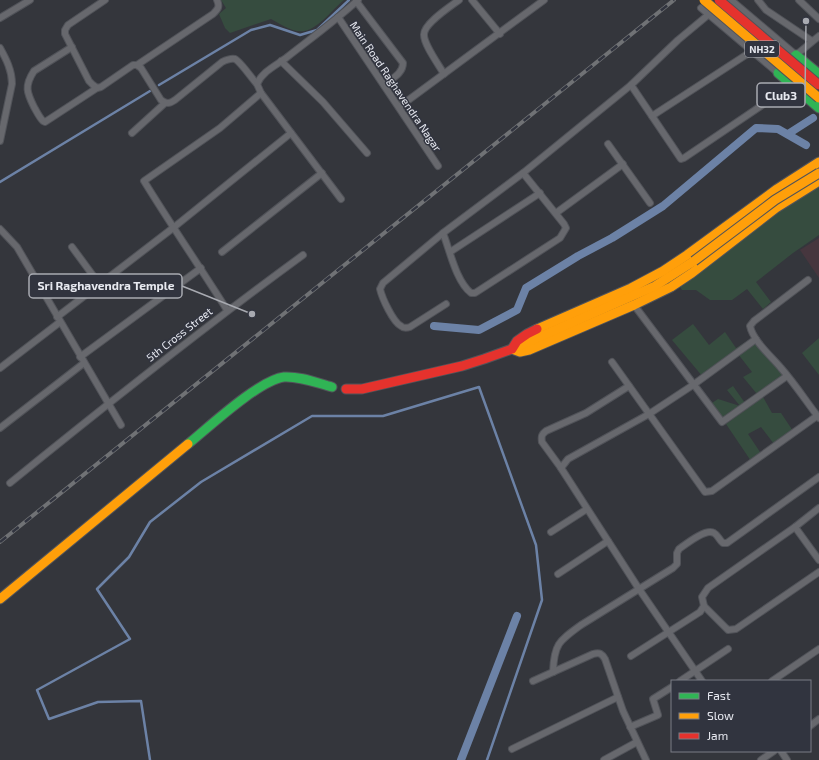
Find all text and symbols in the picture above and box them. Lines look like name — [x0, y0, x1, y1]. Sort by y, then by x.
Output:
street label: Main Road Raghavendra Nagar — [348, 19, 445, 154]
road number: NH32 — [745, 41, 779, 57]
callout: Club3 — [757, 83, 805, 107]
text: Club3 — [765, 88, 797, 102]
callout: Sri Raghavendra Temple — [29, 274, 182, 298]
text: Sri Raghavendra Temple — [38, 278, 175, 292]
street label: 5th Cross Street — [144, 304, 214, 364]
legend — [671, 680, 811, 752]
text: Fast — [707, 688, 731, 702]
text: Slow — [707, 708, 734, 722]
text: Jam — [707, 728, 728, 742]

